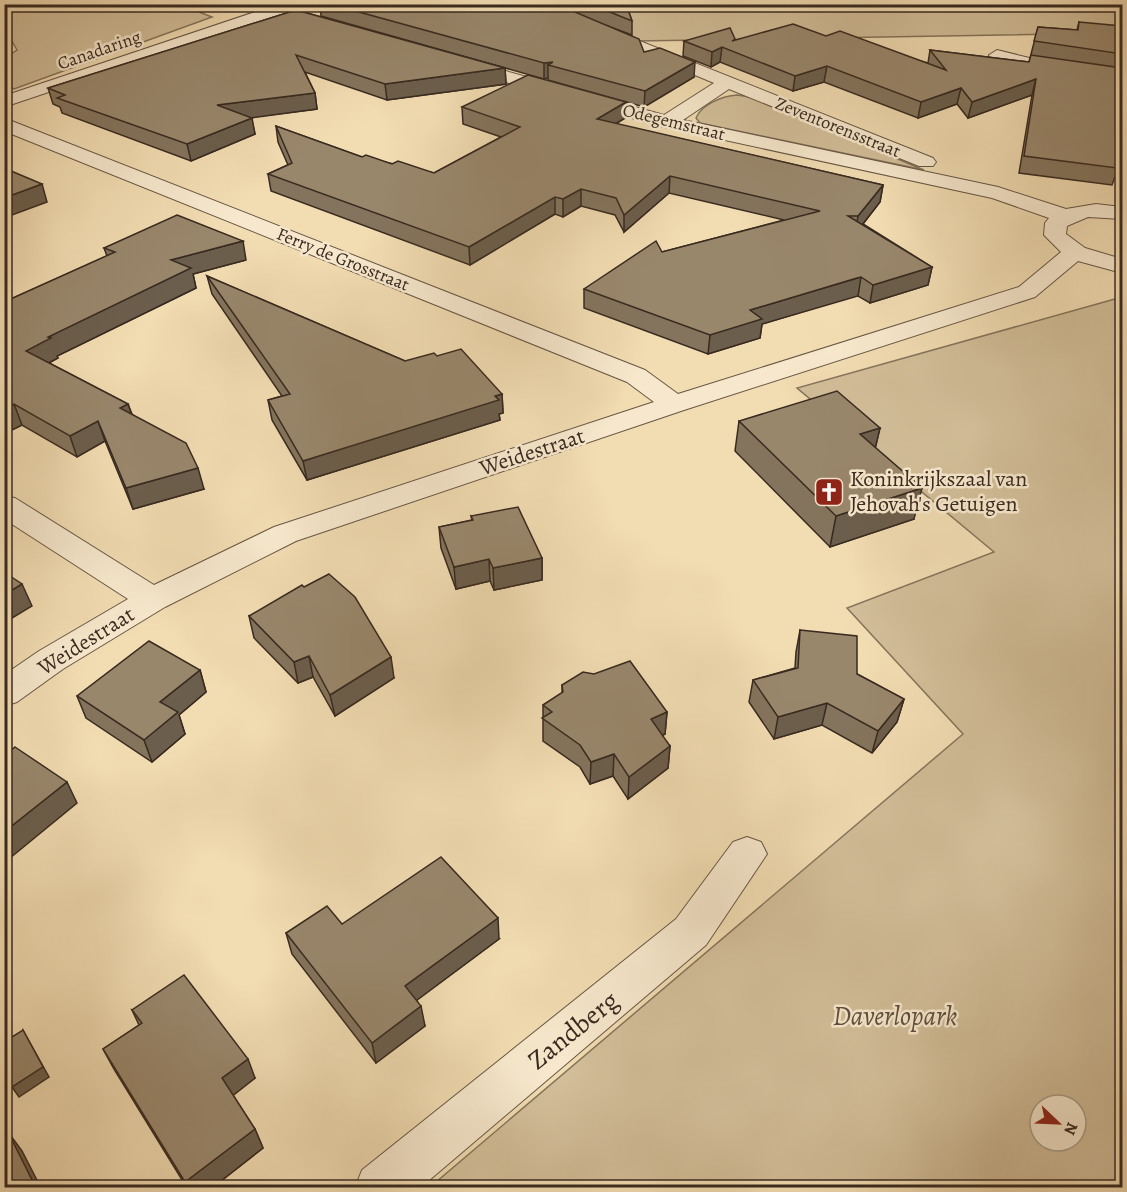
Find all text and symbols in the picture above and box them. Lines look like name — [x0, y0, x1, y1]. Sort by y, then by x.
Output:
street label: Canadaring — [54, 25, 144, 75]
street label: Zeventorensstraat — [772, 91, 904, 163]
street label: Odegemstraat — [620, 98, 728, 146]
street label: Ferry de Grosstraat — [273, 222, 413, 296]
street label: Weidestraat — [475, 421, 588, 483]
place label: Koninkrijkszaal van Jehovah's Getuigen — [850, 464, 1027, 519]
church icon: Koninkrijkszaal van Jehovah's Getuigen — [813, 476, 845, 508]
street label: Weidestraat — [31, 599, 140, 683]
street label: Zandberg — [520, 982, 626, 1078]
park label: Daverlopark — [833, 998, 957, 1034]
north arrow — [1028, 1093, 1088, 1153]
text: N — [1058, 1119, 1083, 1138]

